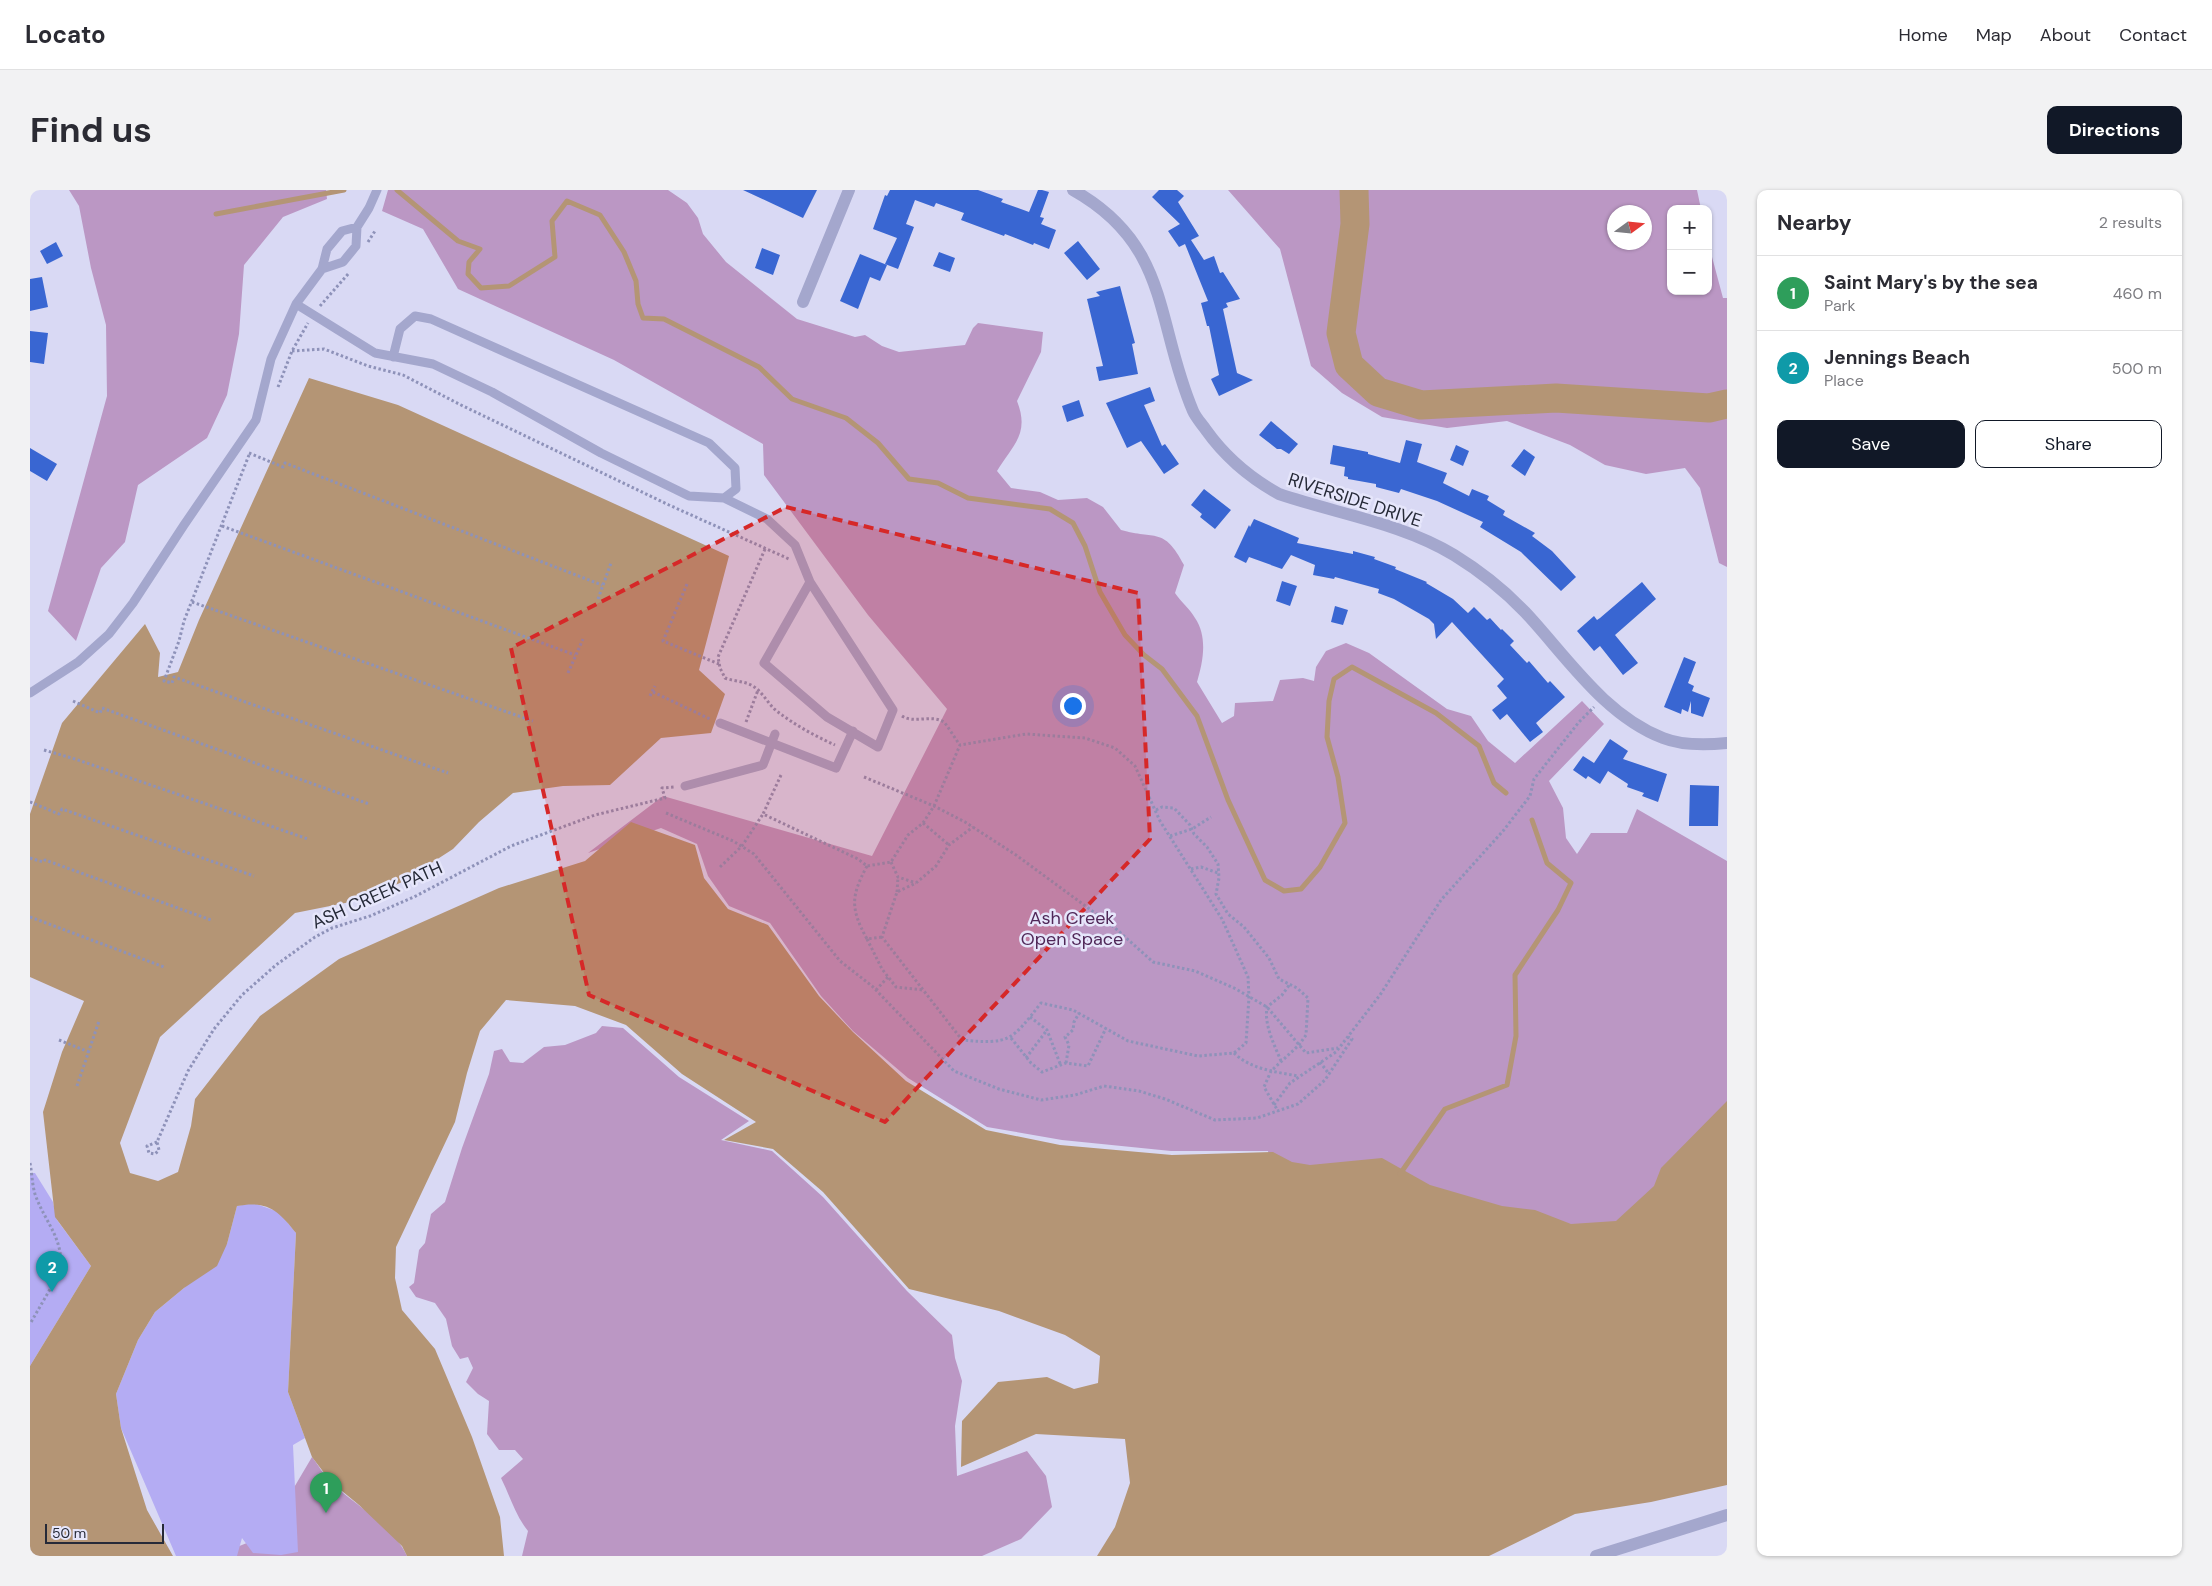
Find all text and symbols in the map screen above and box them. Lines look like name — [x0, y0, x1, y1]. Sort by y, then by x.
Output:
text: Locato — [25, 19, 106, 50]
text: Home — [1898, 23, 1948, 47]
text: Map — [1976, 23, 2012, 47]
text: About — [2040, 23, 2091, 47]
text: Contact — [2119, 23, 2187, 47]
button: Directions — [2047, 106, 2182, 154]
text: Find us — [30, 107, 152, 153]
north arrow — [1607, 205, 1652, 250]
map controls — [1667, 205, 1712, 295]
button: + — [1667, 205, 1712, 250]
text: Nearby — [1777, 209, 1851, 237]
text: 2 results — [2099, 212, 2162, 233]
button: − — [1667, 250, 1712, 295]
text: Saint Mary's by the sea — [1824, 270, 2038, 295]
text: 1 — [1790, 283, 1796, 304]
text: 460 m — [2113, 283, 2162, 304]
text: Park — [1824, 295, 1856, 316]
text: Jennings Beach — [1824, 345, 1970, 370]
text: 2 — [1788, 358, 1798, 379]
text: 500 m — [2112, 358, 2162, 379]
text: Place — [1824, 370, 1864, 391]
button: Save — [1777, 420, 1965, 468]
button: Share — [1975, 420, 2162, 468]
street label: RIVERSIDE DRIVE — [1285, 467, 1425, 533]
your location — [1060, 693, 1086, 719]
street label: ASH CREEK PATH — [308, 855, 446, 935]
park label: Ash Creek Open Space — [1021, 906, 1123, 951]
pin: 2 — [36, 1251, 68, 1292]
pin: 1 — [310, 1472, 342, 1513]
scale bar — [45, 1521, 164, 1544]
text: 50 m — [52, 1524, 86, 1542]

